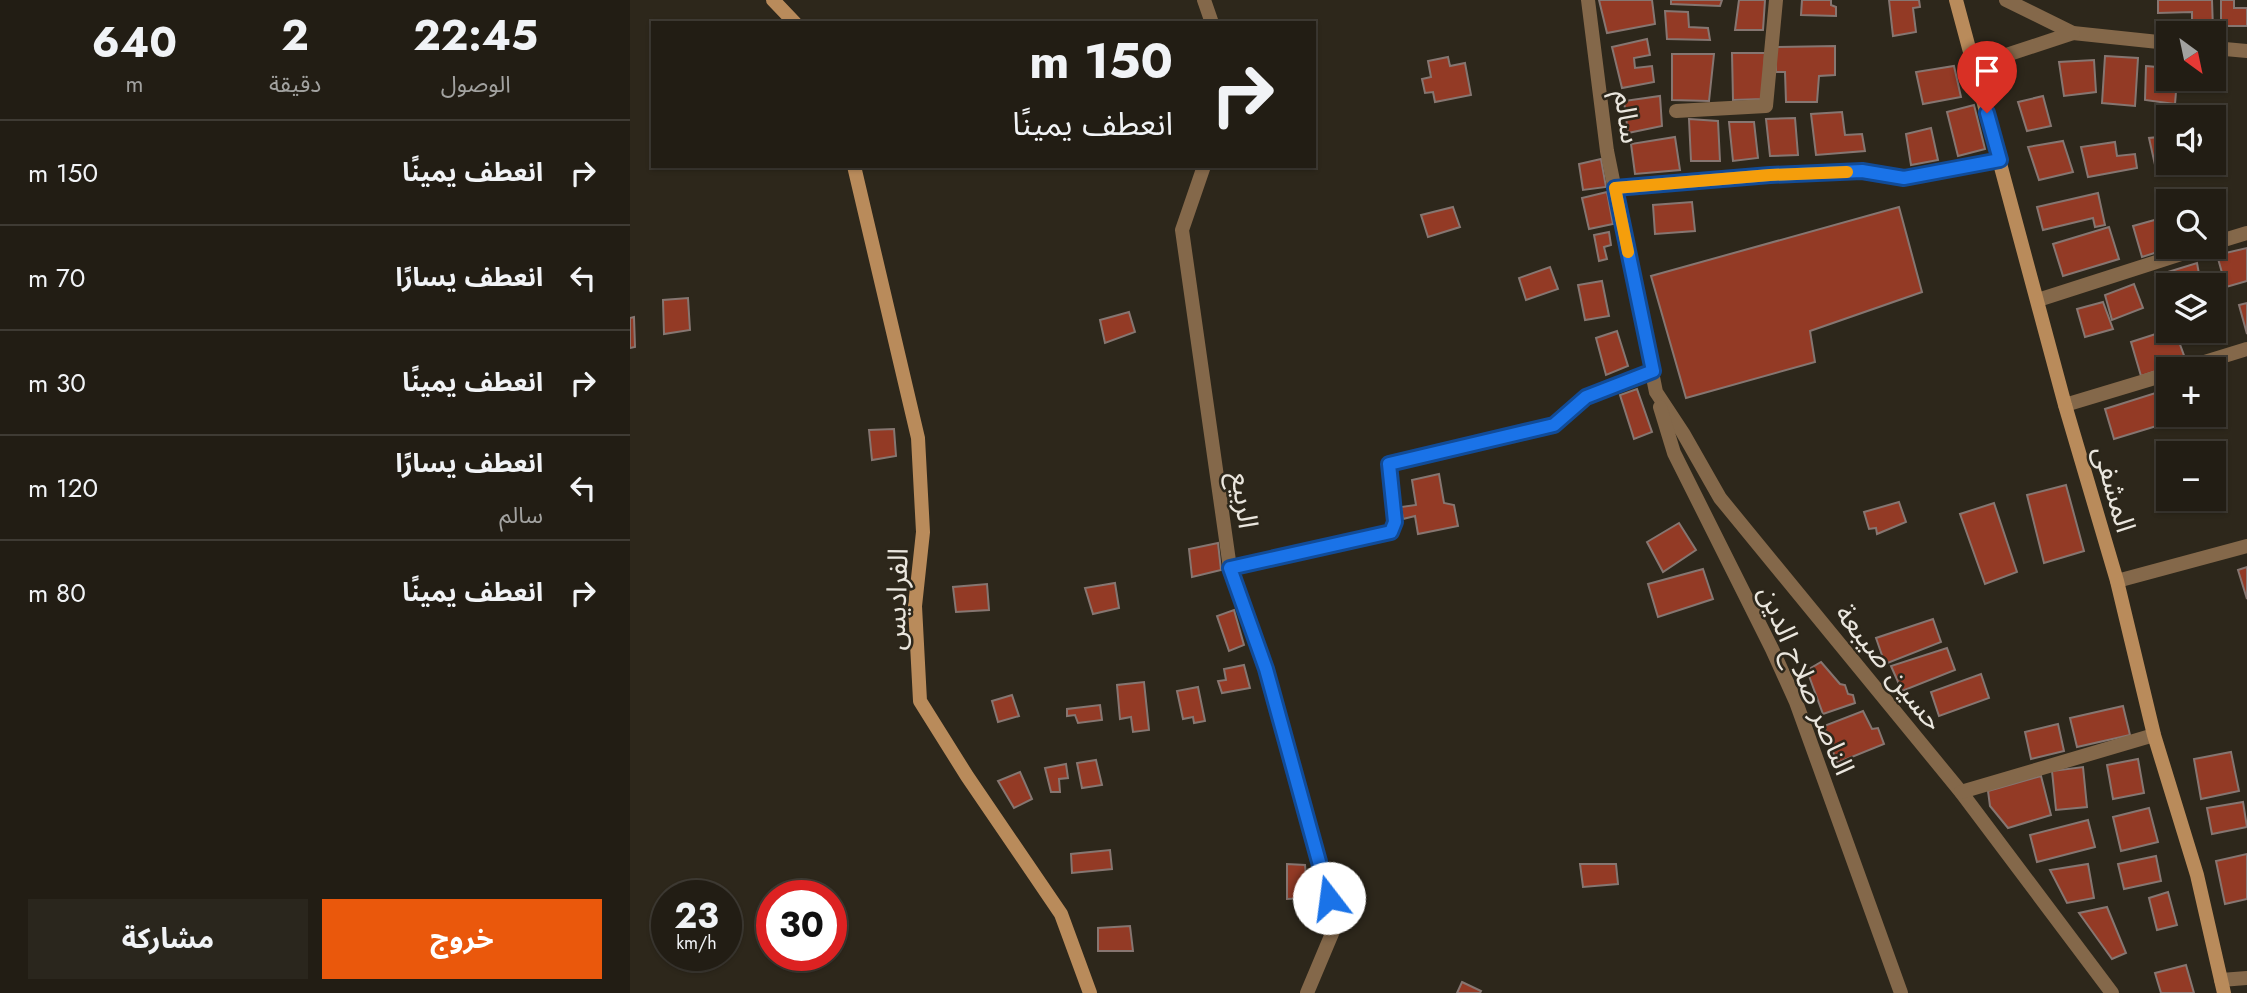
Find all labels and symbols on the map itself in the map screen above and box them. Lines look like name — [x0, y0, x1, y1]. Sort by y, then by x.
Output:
north arrow — [2156, 21, 2226, 91]
pin — [1957, 41, 2017, 113]
street label: سالم — [1603, 88, 1652, 146]
street label: المشفى — [2083, 441, 2146, 537]
street label: الربيع — [1220, 469, 1269, 531]
street label: الفراديس — [874, 547, 919, 651]
street label: الناصر صلاح الدين — [1748, 579, 1865, 781]
street label: حسين صيبعة — [1826, 595, 1954, 740]
position arrow — [1292, 861, 1366, 935]
speed limit sign: 30 — [756, 880, 847, 971]

